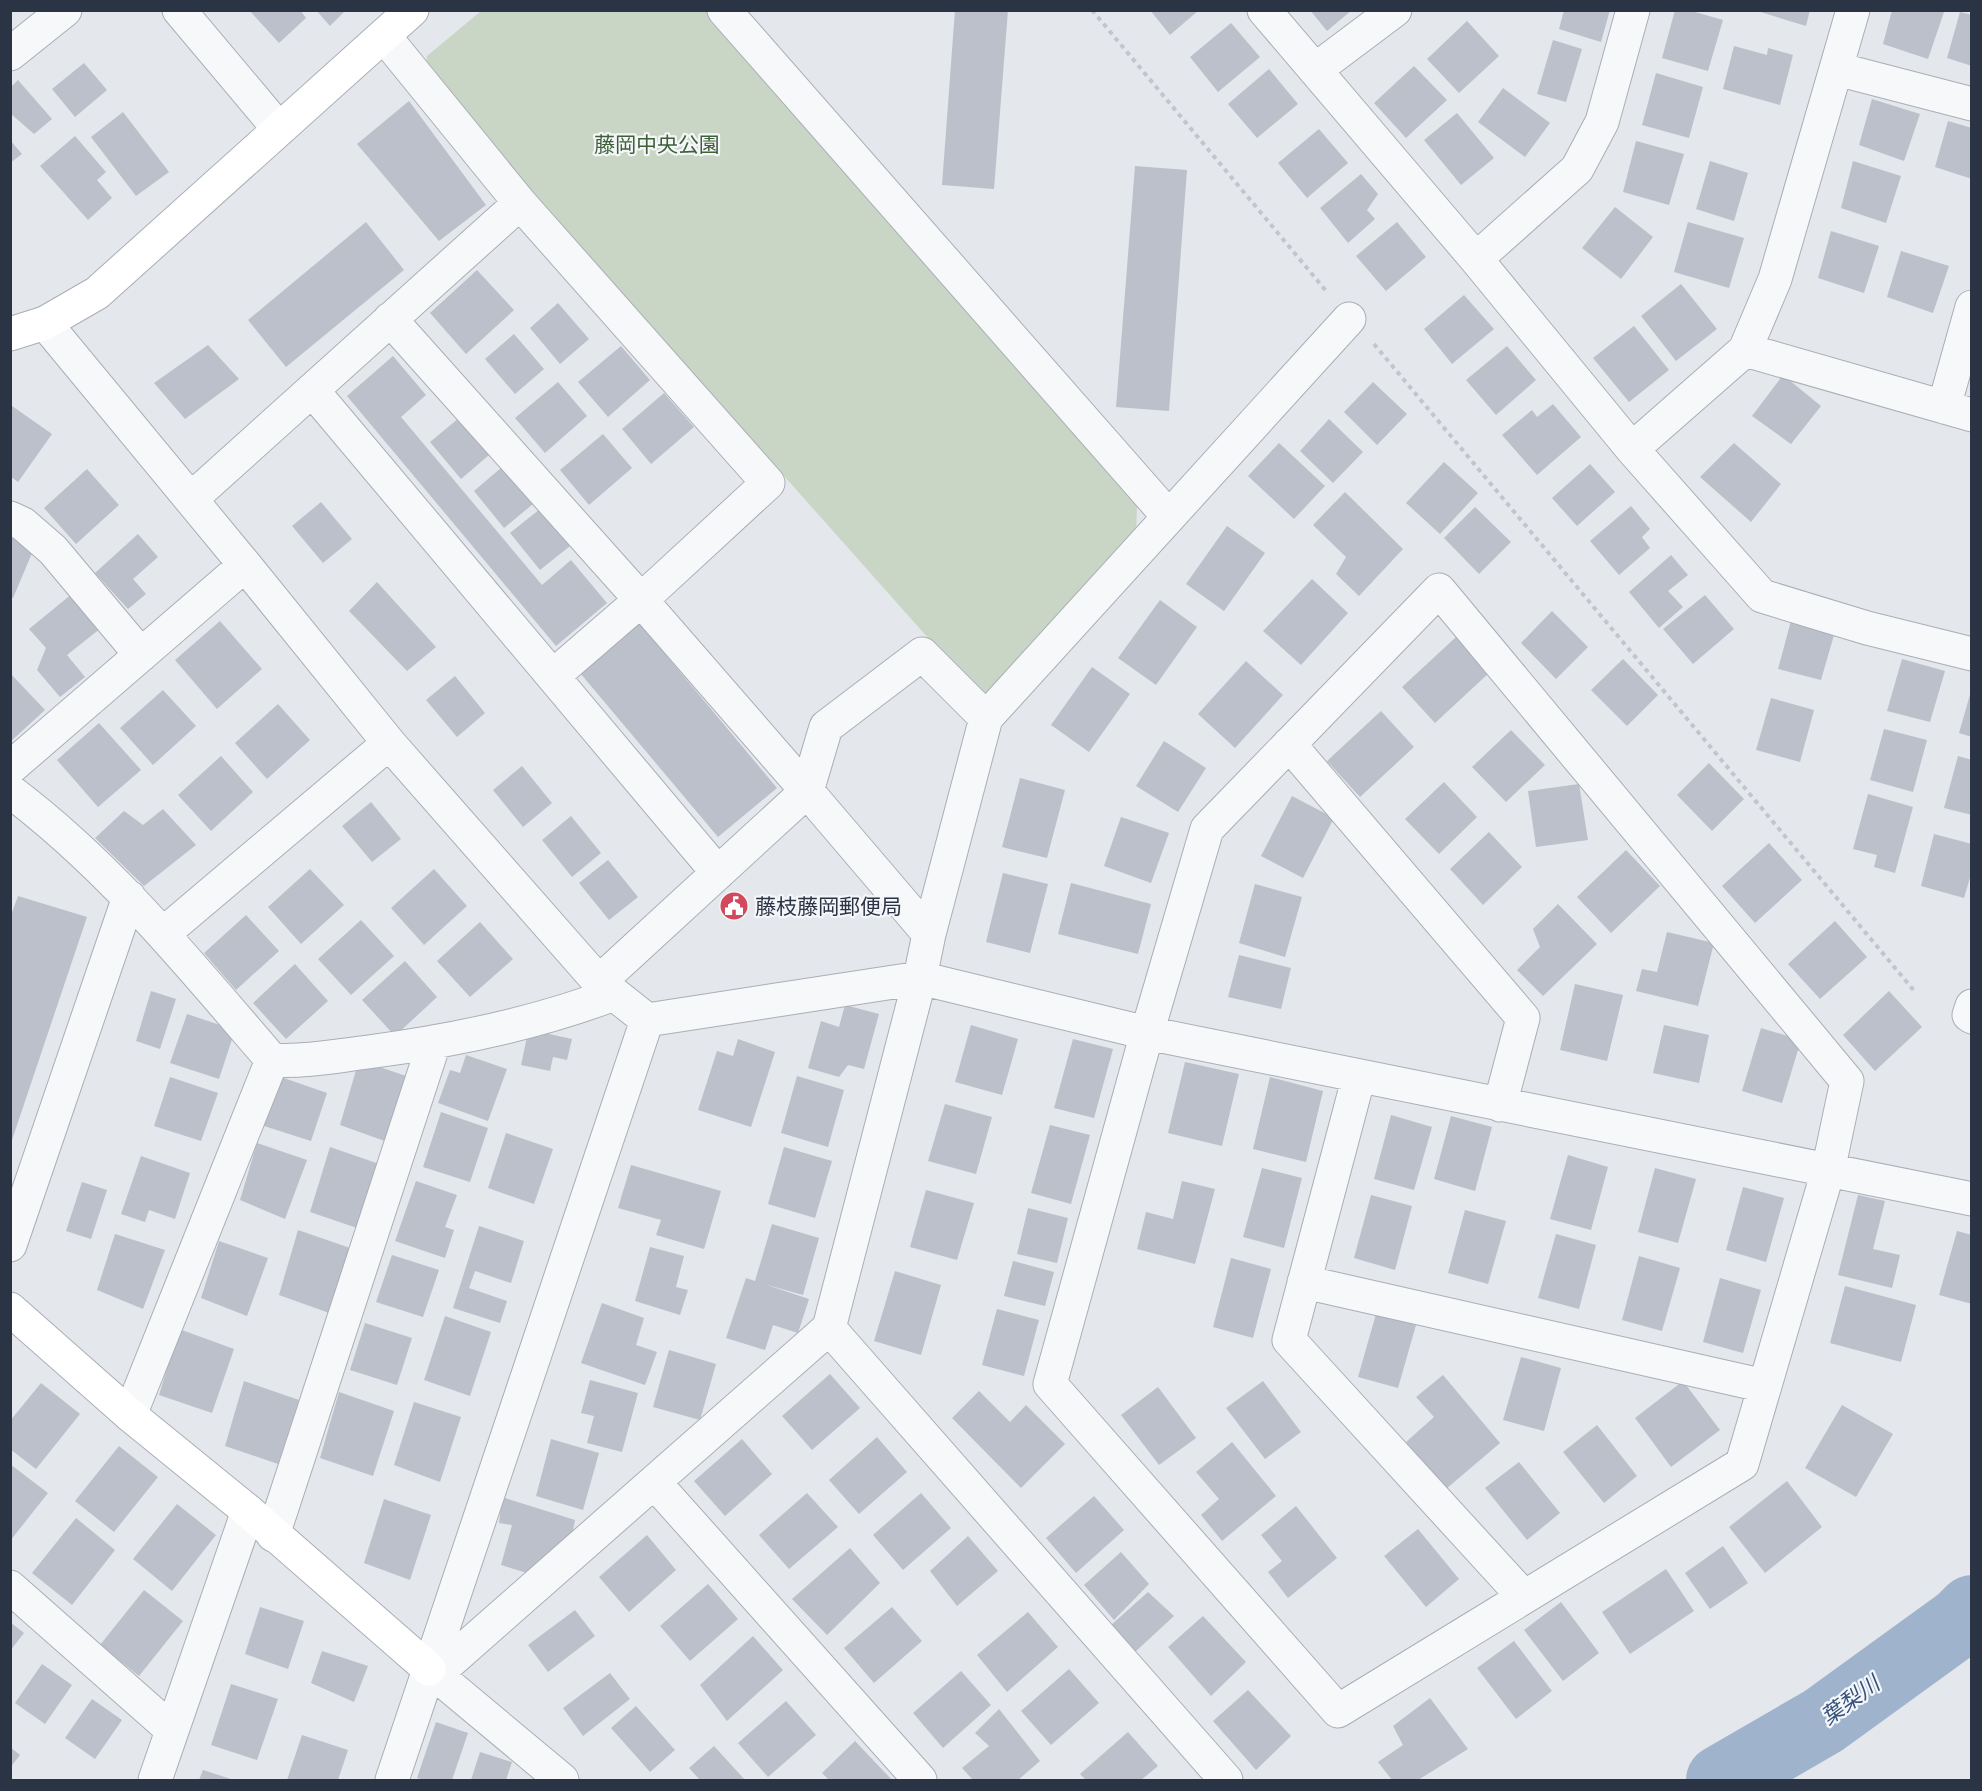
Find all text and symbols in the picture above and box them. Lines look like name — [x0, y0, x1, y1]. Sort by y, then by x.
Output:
park label: 藤岡中央公園 — [594, 130, 720, 159]
public building icon: 藤枝藤岡郵便局 — [718, 890, 750, 922]
place label: 藤枝藤岡郵便局 — [755, 892, 902, 921]
water label: 葉梨川 — [1814, 1667, 1887, 1732]

